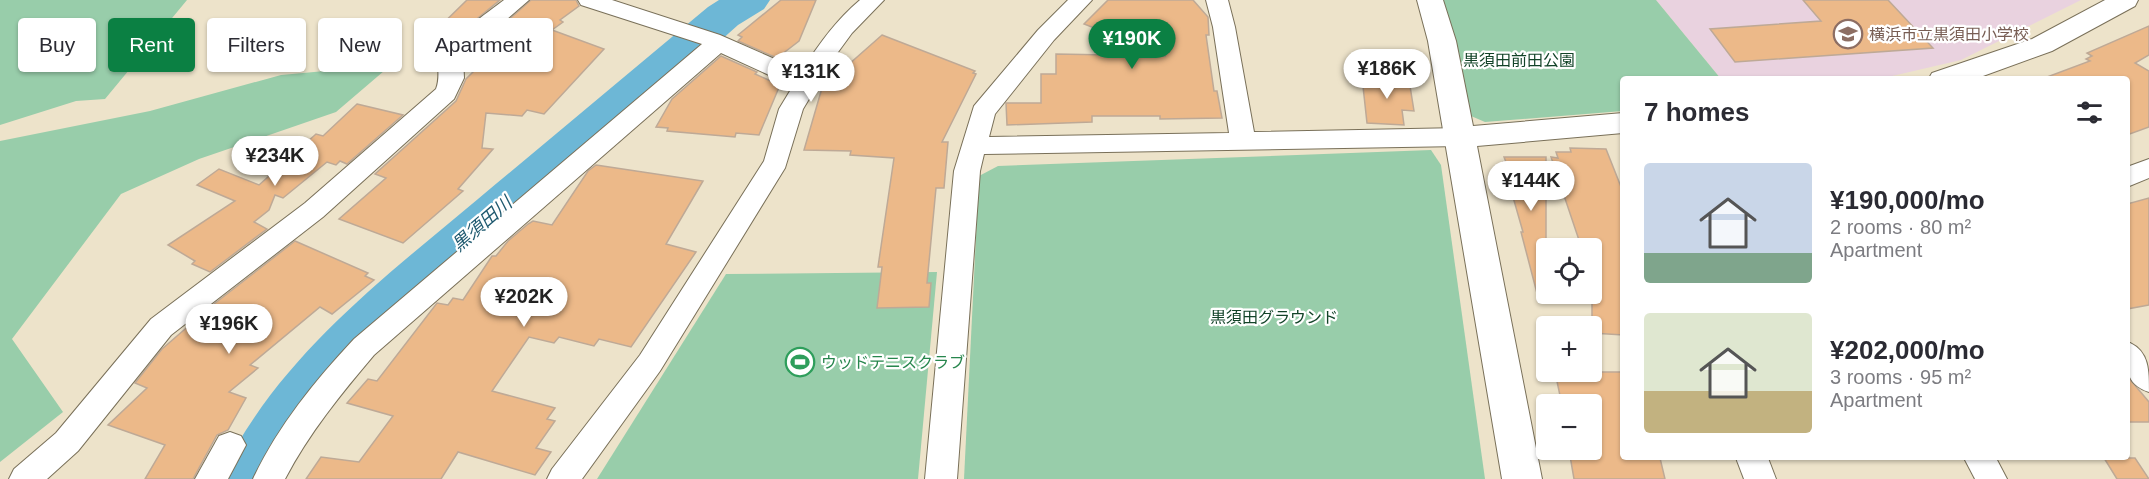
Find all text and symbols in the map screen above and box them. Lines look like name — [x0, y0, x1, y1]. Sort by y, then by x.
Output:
chip: Buy — [18, 18, 96, 72]
chip: Rent — [108, 18, 195, 72]
chip: Filters — [207, 18, 306, 72]
chip: New — [318, 18, 402, 72]
chip: Apartment — [414, 18, 553, 72]
school or university icon: 横浜市立黒須田小学校 — [1832, 18, 1864, 50]
pin: ¥190K — [1090, 19, 1174, 70]
place label: 横浜市立黒須田小学校 — [1869, 26, 2029, 43]
text: ¥190K — [1103, 27, 1161, 49]
pin: ¥186K — [1345, 49, 1429, 100]
pin: ¥131K — [769, 52, 853, 103]
park label: 黒須田前田公園 — [1463, 52, 1575, 69]
text: ¥186K — [1358, 57, 1416, 79]
text: ¥131K — [782, 60, 840, 82]
icon: filters — [2073, 96, 2106, 129]
text: 7 homes — [1644, 97, 1750, 127]
pin: ¥234K — [233, 136, 317, 187]
text: ¥234K — [246, 144, 304, 166]
pin: ¥144K — [1489, 161, 1573, 212]
text: ¥144K — [1502, 169, 1560, 191]
text: ¥190,000/mo — [1830, 185, 1985, 215]
icon: home — [1692, 187, 1764, 259]
water label: 黒須田川 — [448, 192, 517, 255]
text: 2 rooms · 80 m² — [1830, 216, 1971, 238]
map controls — [1536, 238, 1602, 460]
button: locate — [1536, 238, 1602, 304]
text: Apartment — [1830, 239, 1922, 261]
pin: ¥202K — [482, 277, 566, 328]
text: ¥202K — [495, 285, 553, 307]
pin: ¥196K — [187, 304, 271, 355]
park label: 黒須田グラウンド — [1210, 309, 1338, 326]
text: ¥196K — [200, 312, 258, 334]
button: + — [1536, 316, 1602, 382]
text: ¥202,000/mo — [1830, 335, 1985, 365]
icon: home — [1692, 337, 1764, 409]
sports icon: ウッドテニスクラブ — [784, 346, 816, 378]
place label: ウッドテニスクラブ — [821, 354, 965, 371]
text: 3 rooms · 95 m² — [1830, 366, 1971, 388]
text: Apartment — [1830, 389, 1922, 411]
button: − — [1536, 394, 1602, 460]

